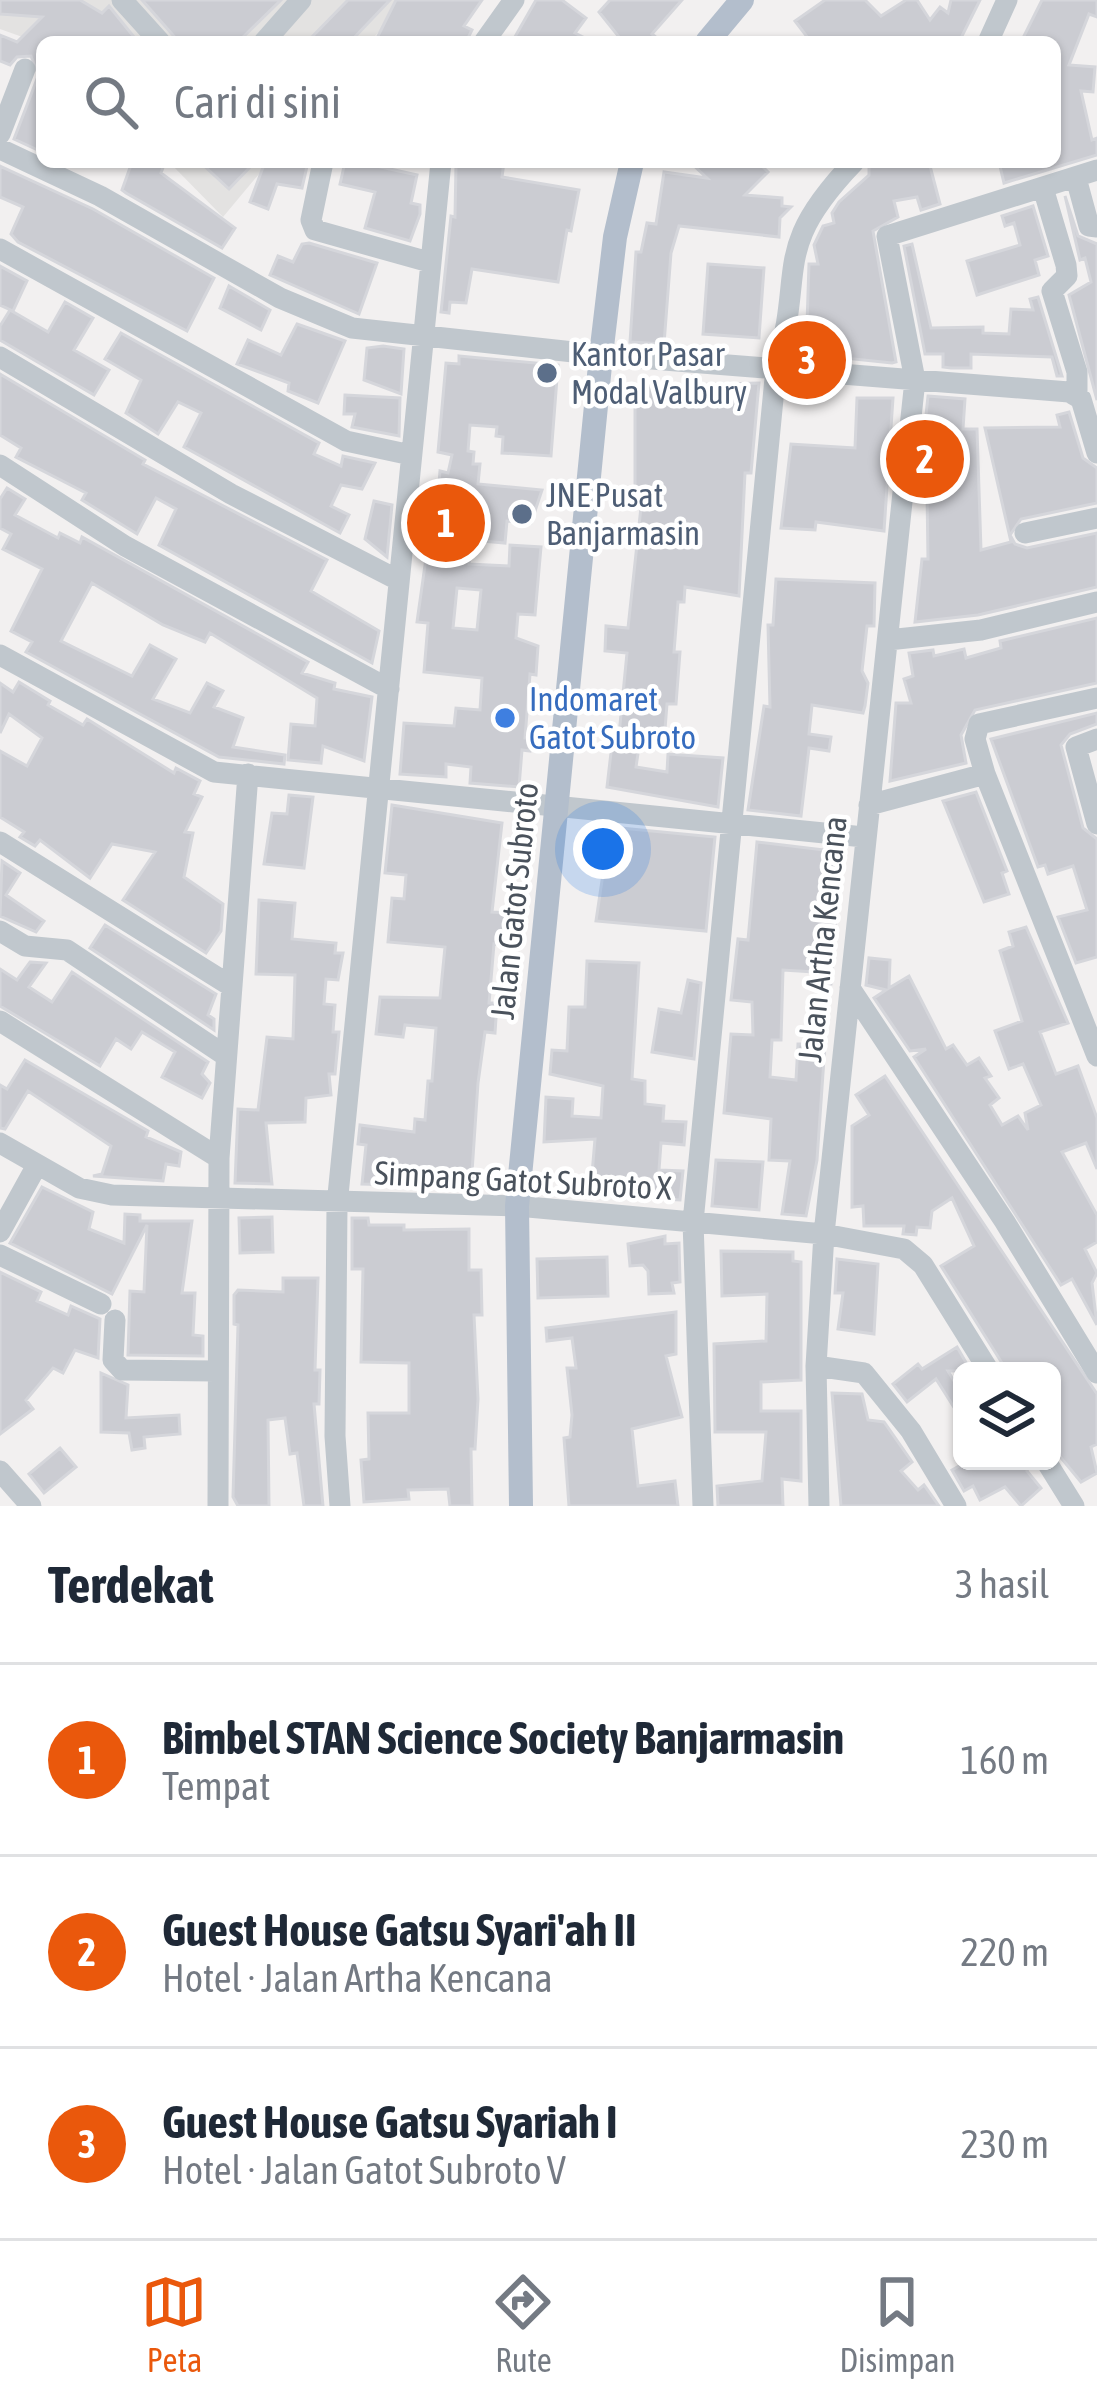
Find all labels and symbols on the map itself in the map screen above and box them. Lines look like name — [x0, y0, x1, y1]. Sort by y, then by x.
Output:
pin: 3 — [768, 315, 846, 405]
place label: Kantor Pasar Modal Valbury — [571, 335, 747, 411]
marker: Kantor Pasar Modal Valbury — [534, 360, 560, 386]
pin: 2 — [886, 414, 964, 504]
place label: JNE Pusat Banjarmasin — [546, 476, 700, 552]
pin: 1 — [407, 478, 485, 568]
marker: JNE Pusat Banjarmasin — [509, 501, 535, 527]
place label: Indomaret Gatot Subroto — [529, 680, 696, 756]
marker: Indomaret Gatot Subroto — [492, 705, 518, 731]
street label: Jalan Gatot Subroto — [483, 781, 545, 1021]
street label: Jalan Artha Kencana — [790, 814, 854, 1064]
your location — [573, 819, 633, 879]
street label: Simpang Gatot Subroto X — [374, 1153, 673, 1207]

